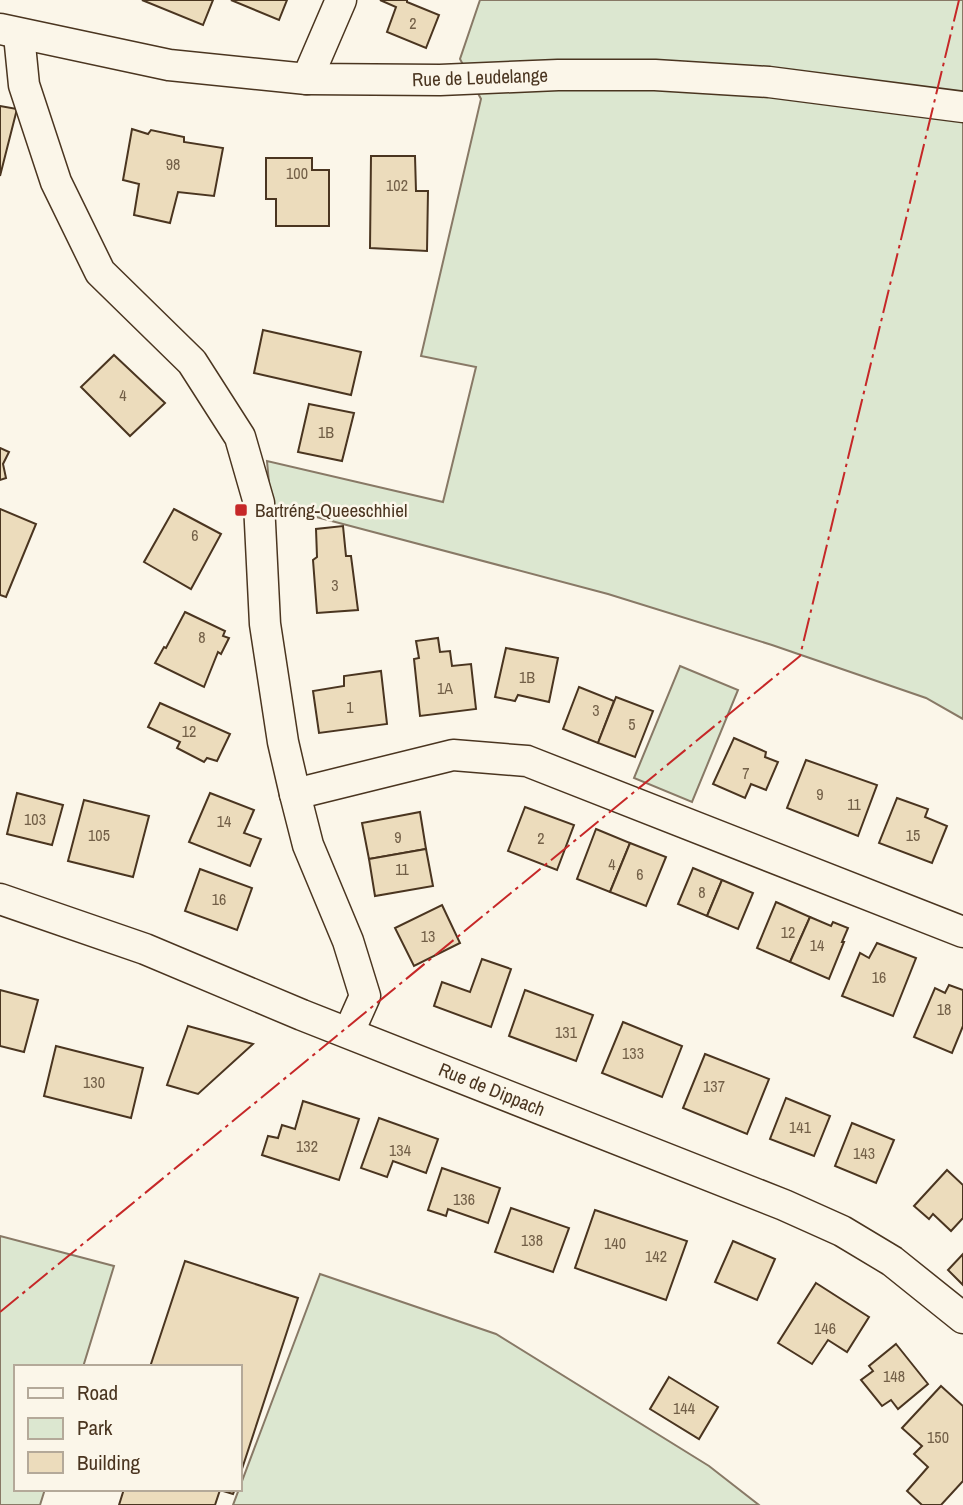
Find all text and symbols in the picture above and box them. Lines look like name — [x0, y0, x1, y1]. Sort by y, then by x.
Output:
house number: 2 — [409, 12, 417, 34]
street label: Rue de Leudelange — [412, 62, 548, 92]
house number: 98 — [166, 153, 180, 175]
house number: 100 — [286, 162, 308, 184]
house number: 102 — [386, 174, 408, 196]
house number: 4 — [119, 384, 127, 406]
house number: 1B — [318, 421, 334, 443]
place label: Bartréng-Queeschhiel — [255, 497, 407, 523]
marker: Bartréng-Queeschhiel — [233, 502, 249, 518]
house number: 6 — [191, 524, 199, 546]
house number: 3 — [331, 574, 339, 596]
house number: 8 — [198, 626, 206, 648]
house number: 1B — [519, 666, 535, 688]
house number: 1A — [437, 677, 453, 699]
house number: 1 — [346, 696, 354, 718]
house number: 3 — [592, 699, 600, 721]
house number: 5 — [628, 713, 636, 735]
house number: 12 — [182, 720, 196, 742]
house number: 7 — [742, 762, 750, 784]
house number: 9 — [816, 783, 824, 805]
house number: 11 — [847, 793, 862, 815]
house number: 103 — [24, 808, 46, 830]
house number: 14 — [217, 810, 231, 832]
house number: 105 — [88, 824, 110, 846]
house number: 15 — [906, 824, 920, 846]
house number: 9 — [394, 826, 402, 848]
house number: 2 — [537, 827, 545, 849]
house number: 4 — [608, 853, 616, 875]
house number: 11 — [395, 858, 410, 880]
house number: 6 — [636, 863, 644, 885]
house number: 8 — [698, 881, 706, 903]
house number: 16 — [212, 888, 226, 910]
house number: 12 — [781, 921, 795, 943]
house number: 13 — [421, 925, 435, 947]
house number: 14 — [810, 934, 824, 956]
house number: 16 — [872, 966, 886, 988]
house number: 18 — [937, 998, 951, 1020]
house number: 131 — [555, 1021, 578, 1043]
house number: 133 — [622, 1042, 644, 1064]
street label: Rue de Dippach — [435, 1056, 549, 1122]
house number: 130 — [83, 1071, 105, 1093]
house number: 137 — [703, 1075, 725, 1097]
house number: 141 — [789, 1116, 812, 1138]
house number: 132 — [296, 1135, 318, 1157]
house number: 134 — [389, 1139, 411, 1161]
house number: 143 — [853, 1142, 875, 1164]
house number: 136 — [453, 1188, 475, 1210]
house number: 138 — [521, 1229, 543, 1251]
house number: 140 — [604, 1232, 626, 1254]
house number: 142 — [645, 1245, 667, 1267]
house number: 146 — [814, 1317, 836, 1339]
legend — [14, 1365, 242, 1491]
house number: 148 — [883, 1365, 905, 1387]
text: Road — [77, 1378, 118, 1407]
house number: 144 — [673, 1397, 695, 1419]
text: Park — [77, 1413, 113, 1442]
house number: 150 — [927, 1426, 949, 1448]
text: Building — [77, 1448, 141, 1477]

